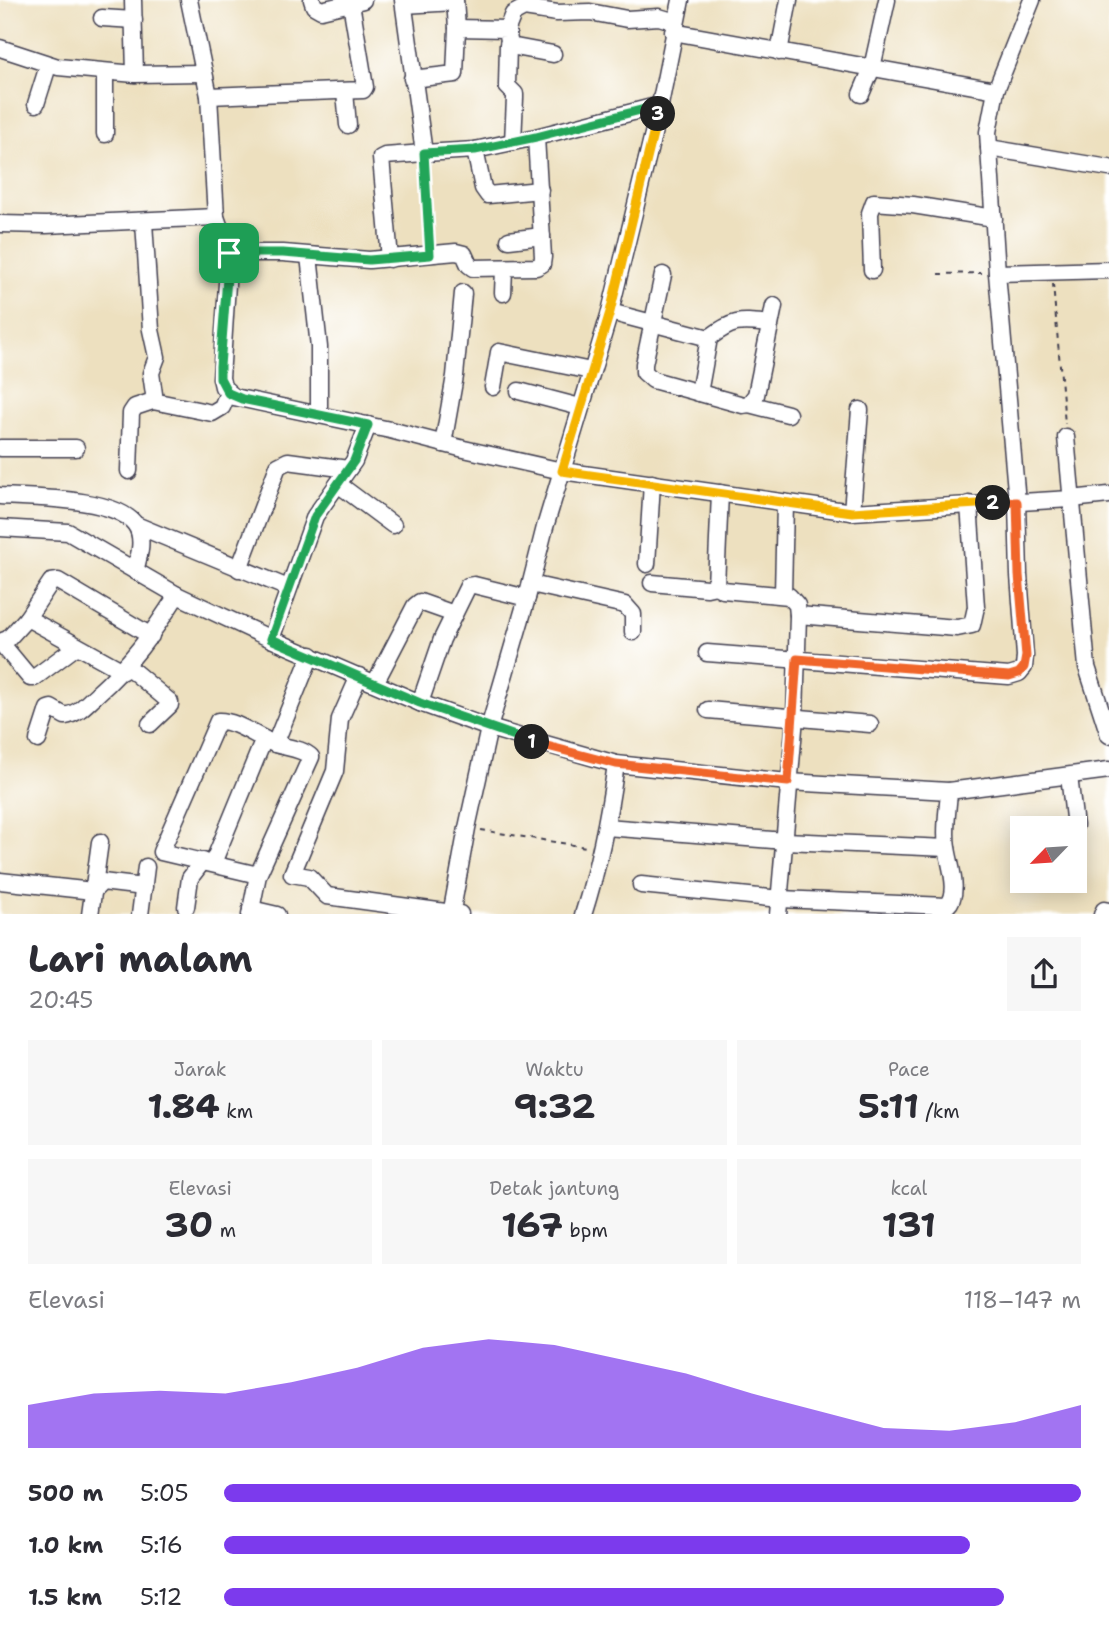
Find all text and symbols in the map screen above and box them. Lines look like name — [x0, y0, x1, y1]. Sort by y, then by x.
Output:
pin: 3 — [640, 96, 676, 132]
text: 3 — [651, 101, 664, 126]
pin — [199, 223, 259, 283]
icon: arrive — [210, 234, 248, 272]
pin: 2 — [976, 486, 1010, 520]
text: 2 — [986, 490, 999, 515]
pin: 1 — [514, 724, 550, 760]
text: 1 — [527, 729, 536, 754]
north arrow — [1010, 816, 1087, 892]
map controls — [1010, 816, 1087, 893]
text: Lari malam — [28, 933, 253, 984]
button: share — [1007, 937, 1081, 1011]
text: 20:45 — [28, 985, 93, 1015]
text: Jarak — [174, 1057, 227, 1082]
text: Waktu — [525, 1057, 584, 1082]
text: Pace — [888, 1057, 930, 1082]
text: 1.84 — [147, 1082, 220, 1129]
text: 9:32 — [513, 1082, 596, 1129]
text: 5:11 — [858, 1082, 919, 1129]
text: km — [220, 1099, 253, 1124]
text: /km — [919, 1099, 960, 1124]
text: Elevasi — [168, 1176, 232, 1201]
text: Detak jantung — [489, 1176, 620, 1201]
text: kcal — [890, 1176, 927, 1201]
text: 30 — [164, 1201, 213, 1248]
text: 167 — [501, 1201, 563, 1248]
text: 131 — [882, 1201, 936, 1248]
text: m — [213, 1218, 236, 1243]
text: bpm — [563, 1218, 608, 1243]
text: Elevasi — [28, 1285, 105, 1315]
text: 118–147 m — [964, 1285, 1081, 1315]
text: 500 m — [28, 1478, 103, 1508]
text: 5:05 — [140, 1478, 189, 1508]
text: 1.0 km — [28, 1530, 103, 1560]
text: 5:16 — [140, 1530, 183, 1560]
text: 1.5 km — [28, 1582, 102, 1612]
text: 5:12 — [140, 1582, 182, 1612]

